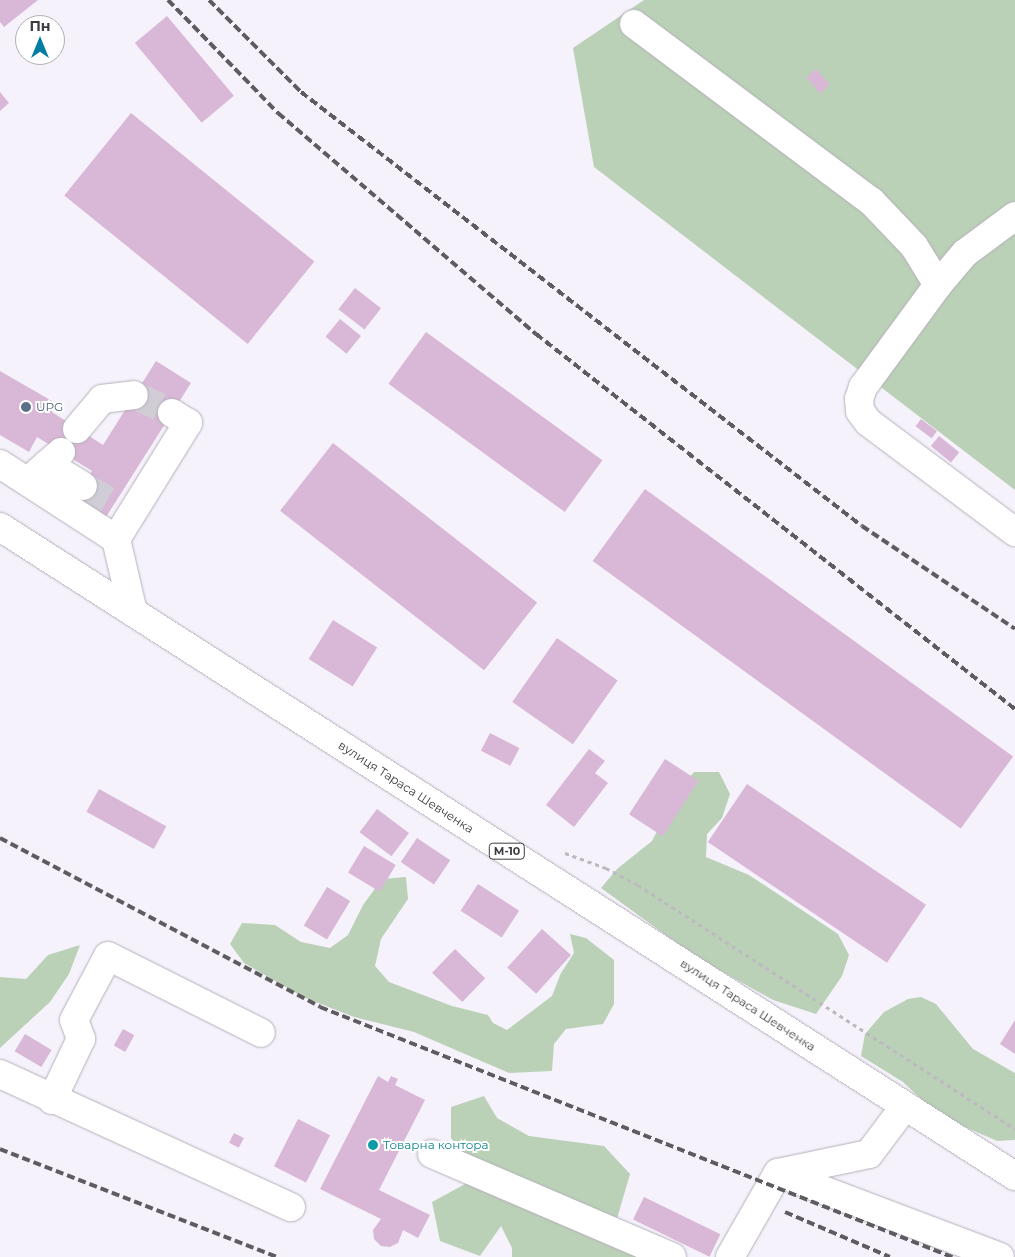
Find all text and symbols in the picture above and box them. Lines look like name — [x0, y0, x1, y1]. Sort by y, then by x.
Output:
north arrow — [15, 15, 65, 65]
text: Пн — [29, 17, 51, 35]
place label: UPG — [36, 400, 63, 414]
marker: UPG — [20, 401, 32, 413]
street label: вулиця Тараса Шевченка — [336, 738, 476, 836]
road number: М-10 — [488, 842, 526, 859]
street label: вулиця Тараса Шевченка — [678, 956, 818, 1054]
place label: Товарна контора — [383, 1138, 488, 1152]
marker: Товарна контора — [367, 1139, 379, 1151]

